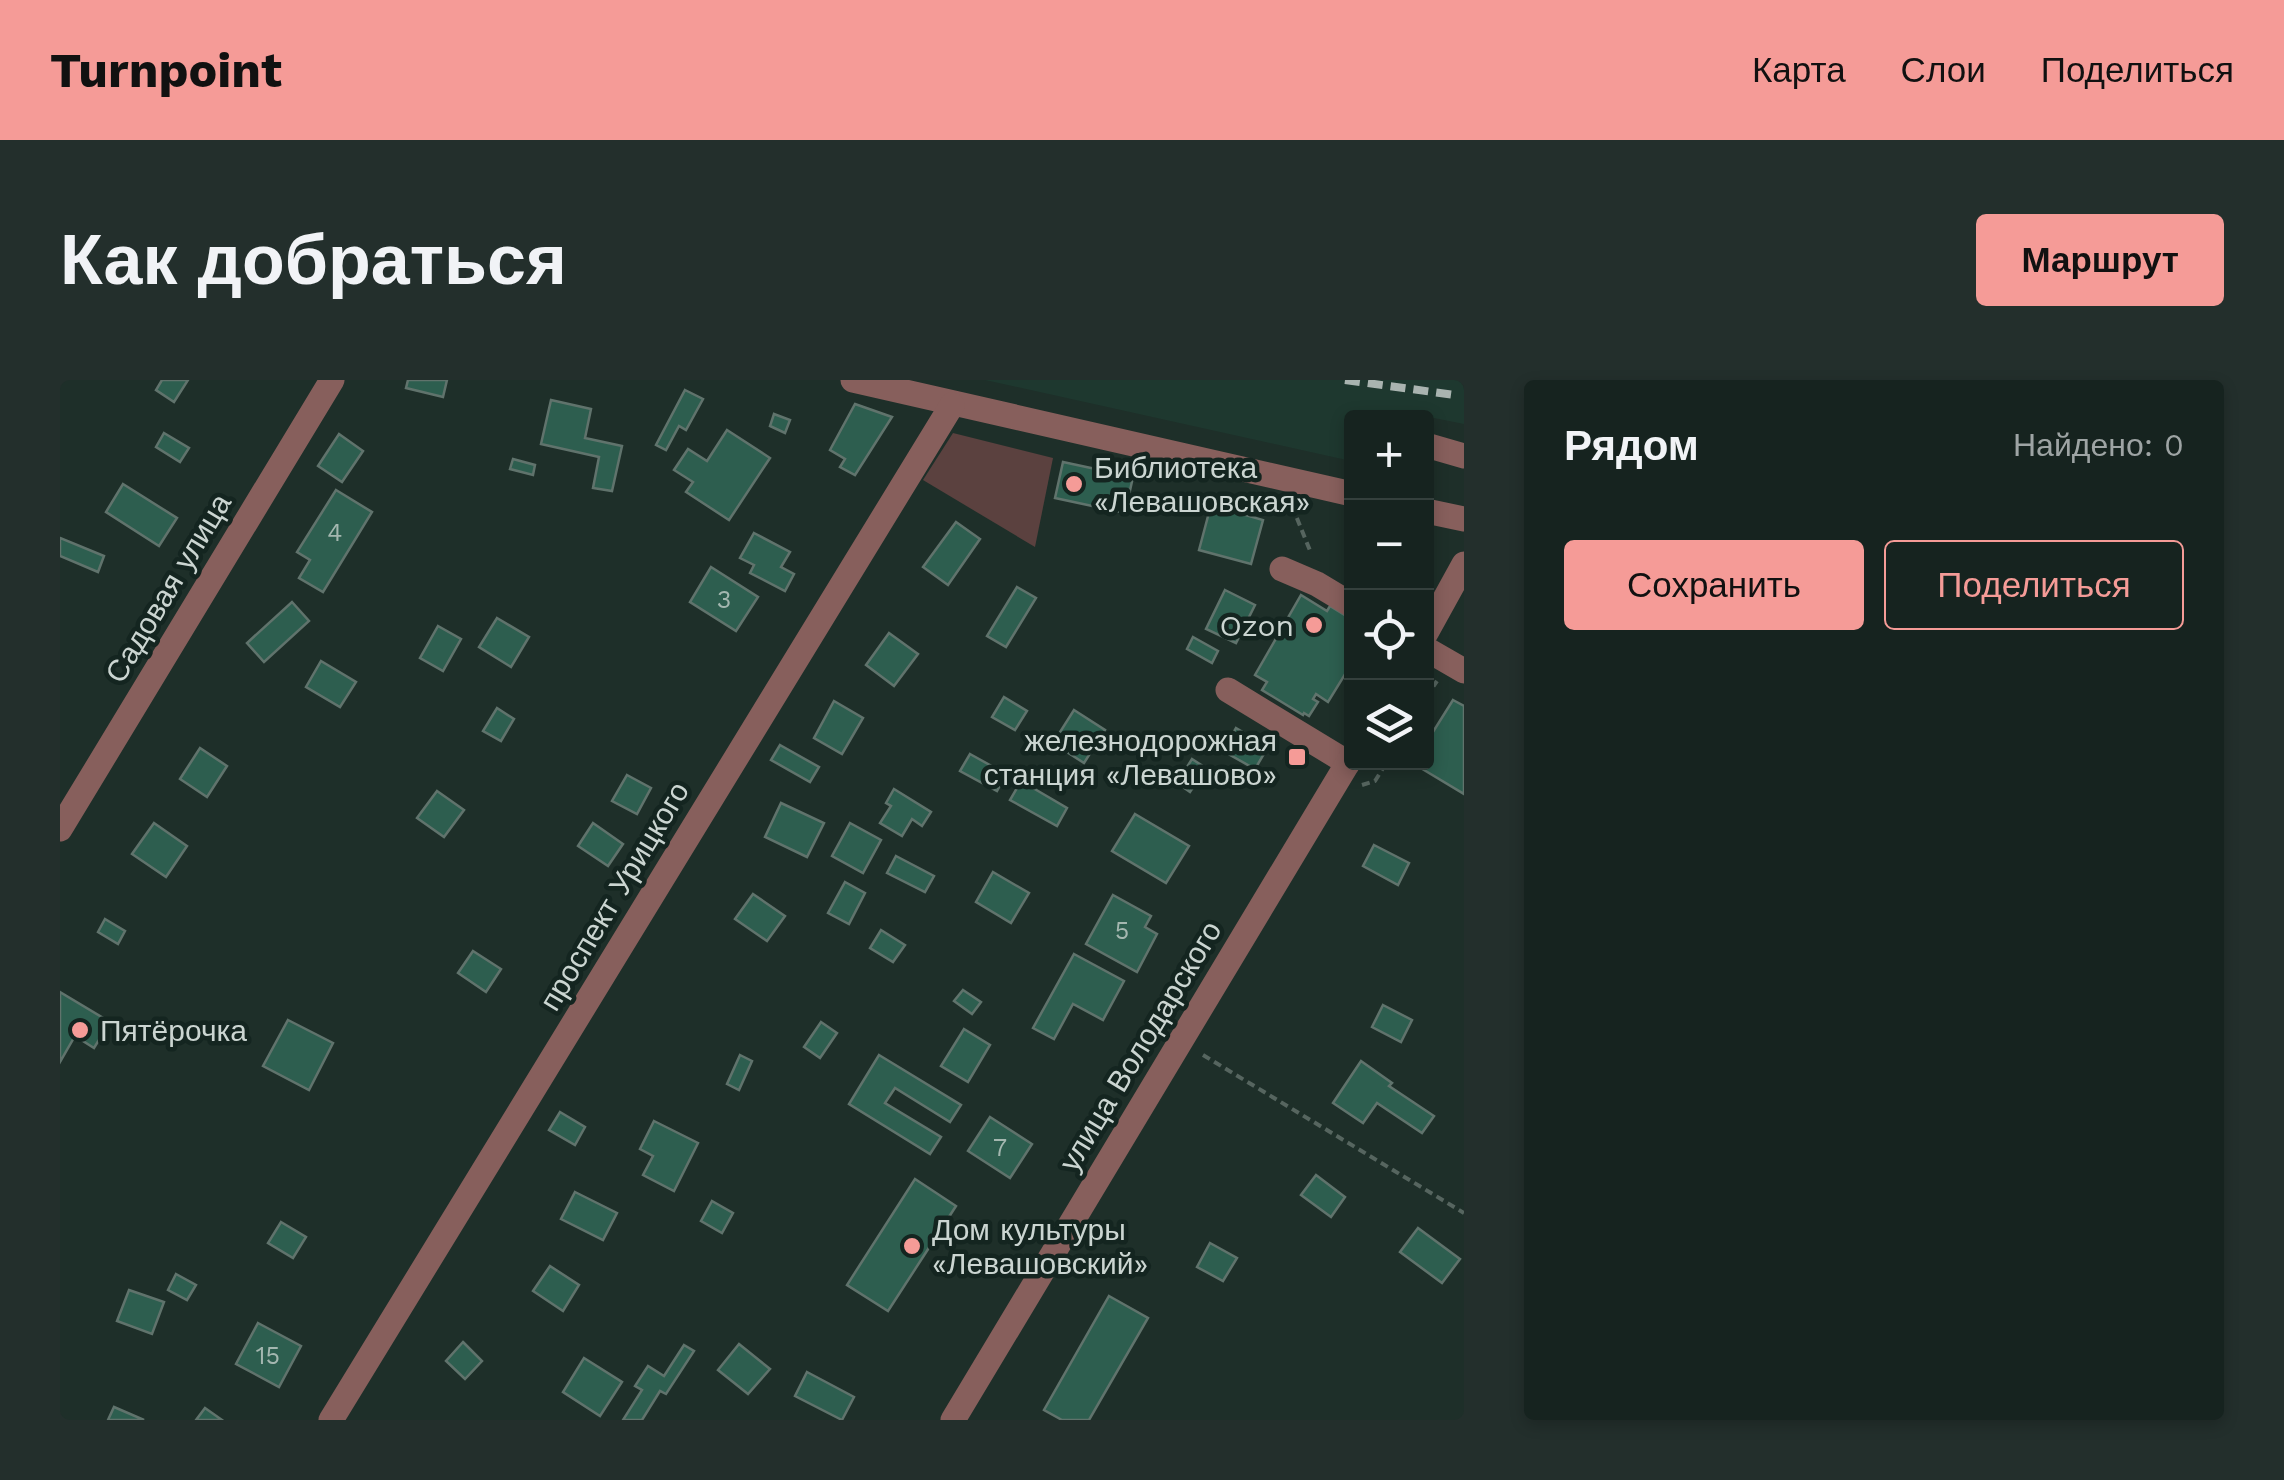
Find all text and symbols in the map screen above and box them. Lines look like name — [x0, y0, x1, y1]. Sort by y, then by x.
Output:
text: Turnpoint — [50, 42, 282, 99]
text: Карта — [1752, 49, 1846, 91]
text: Слои — [1901, 49, 1986, 91]
text: Поделиться — [2041, 49, 2234, 91]
button: Маршрут — [1976, 214, 2224, 306]
text: Как добраться — [60, 219, 567, 301]
map controls — [1344, 410, 1434, 770]
button: + — [1344, 410, 1434, 500]
text: Рядом — [1564, 421, 1699, 470]
text: Найдено: 0 — [2013, 426, 2184, 464]
place label: Библиотека «Левашовская» — [1094, 450, 1310, 519]
marker: Библиотека «Левашовская» — [1063, 473, 1085, 495]
street label: Садовая улица — [98, 487, 238, 689]
button: − — [1344, 500, 1434, 590]
house number: 4 — [327, 518, 343, 547]
button: Сохранить — [1564, 540, 1864, 630]
button: Поделиться — [1884, 540, 2184, 630]
house number: 3 — [717, 585, 731, 614]
button: locate — [1344, 590, 1434, 680]
place label: Ozon — [1219, 608, 1294, 643]
marker: Ozon — [1303, 614, 1325, 636]
button: layers — [1344, 680, 1434, 770]
place label: железнодорожная станция «Левашово» — [984, 723, 1277, 792]
marker: железнодорожная станция «Левашово» — [1286, 746, 1308, 768]
street label: проспект Урицкого — [532, 775, 696, 1017]
street label: улица Володарского — [1051, 915, 1229, 1177]
house number: 5 — [1115, 916, 1129, 945]
place label: Пятёрочка — [100, 1013, 247, 1048]
marker: Пятёрочка — [69, 1019, 91, 1041]
house number: 7 — [993, 1133, 1007, 1162]
place label: Дом культуры «Левашовский» — [932, 1212, 1148, 1281]
marker: Дом культуры «Левашовский» — [901, 1235, 923, 1257]
house number: 15 — [256, 1341, 280, 1370]

